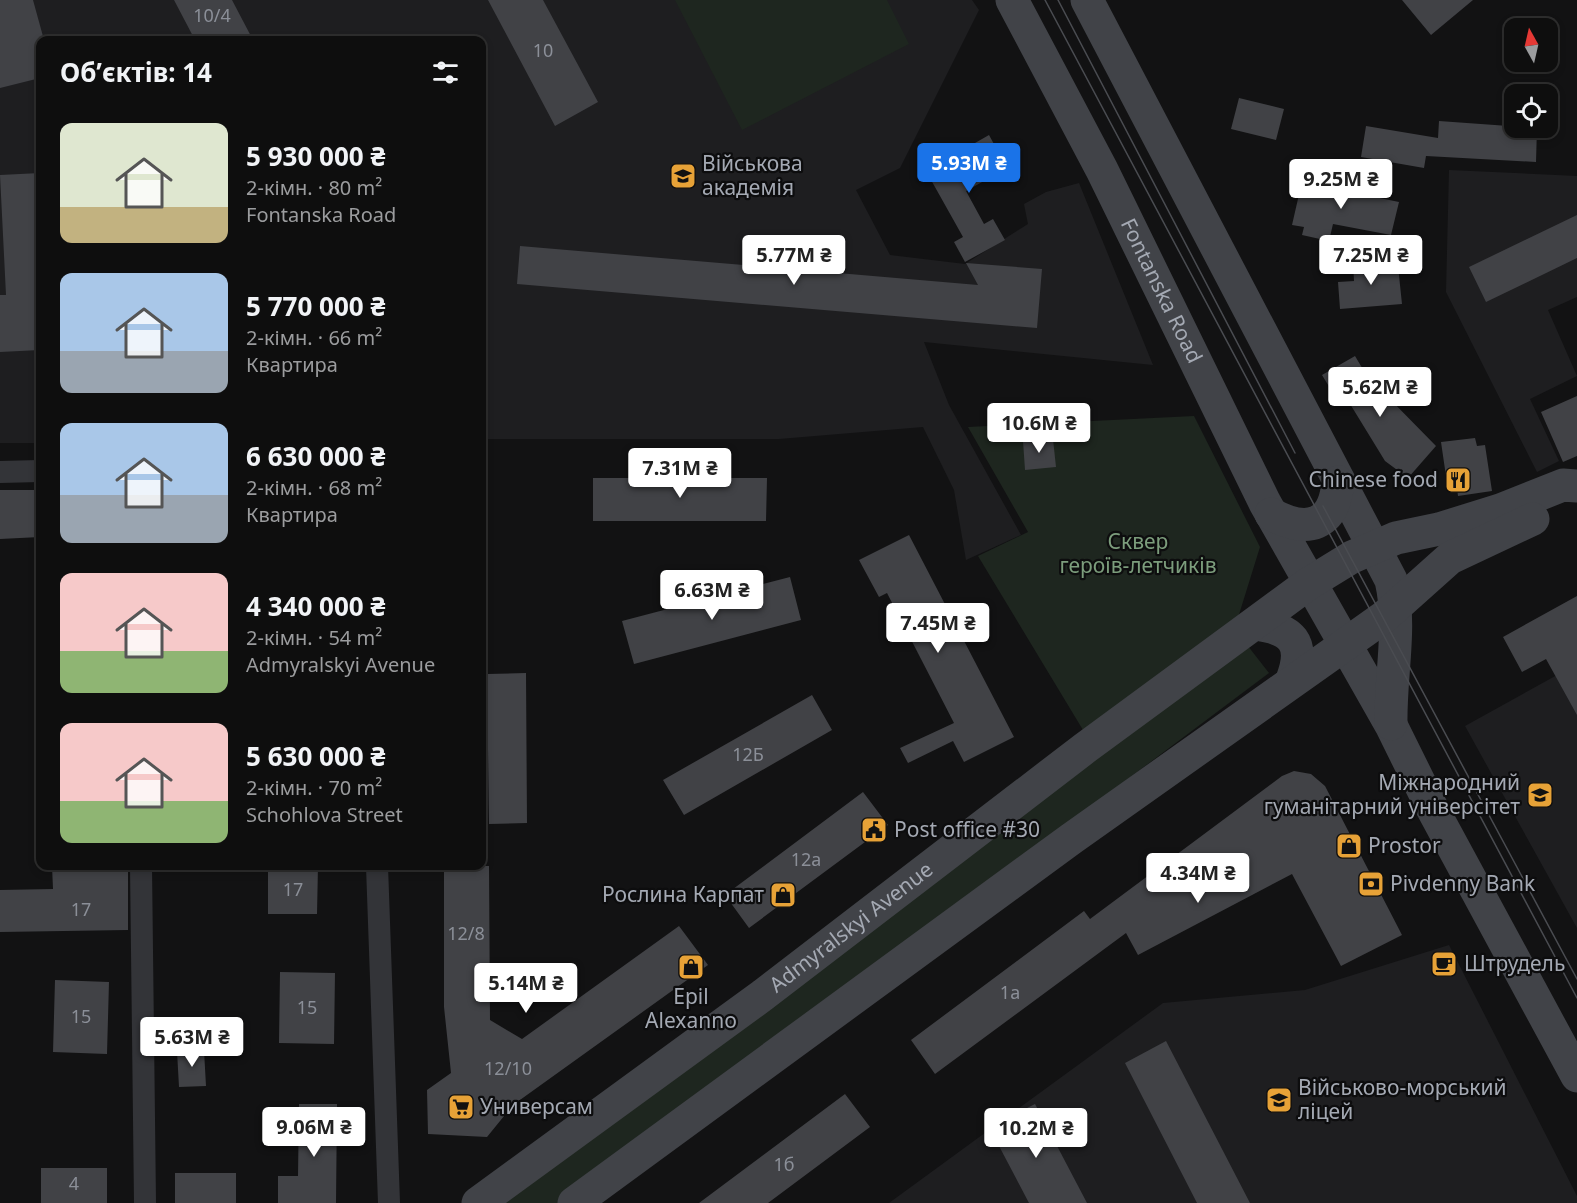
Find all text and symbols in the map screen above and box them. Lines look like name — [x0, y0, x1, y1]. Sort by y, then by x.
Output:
house number: 10/4 — [193, 3, 231, 27]
north arrow — [1504, 18, 1558, 72]
map controls — [1504, 18, 1558, 138]
house number: 10 — [533, 38, 553, 62]
text: Об’єктів: 14 — [60, 54, 212, 90]
icon: filters — [429, 56, 462, 89]
button: locate — [1504, 84, 1558, 138]
text: 5 930 000 ₴ — [246, 138, 385, 174]
pin: 5.93M ₴ — [914, 143, 1024, 194]
icon: home — [108, 147, 180, 219]
place label: Військова академія — [702, 149, 803, 201]
text: 5.93M ₴ — [931, 149, 1007, 176]
pin: 9.25M ₴ — [1286, 159, 1396, 210]
school or university icon: Військова академія — [668, 161, 698, 191]
text: 9.25M ₴ — [1303, 165, 1379, 192]
text: 2-кімн. · 80 m² — [246, 174, 382, 201]
text: Fontanska Road — [246, 201, 396, 228]
street label: Fontanska Road — [1115, 213, 1209, 368]
pin: 5.77M ₴ — [739, 235, 849, 286]
pin: 7.25M ₴ — [1316, 235, 1426, 286]
text: 5.77M ₴ — [756, 241, 832, 268]
text: 7.25M ₴ — [1333, 241, 1409, 268]
text: 5 770 000 ₴ — [246, 288, 385, 324]
icon: home — [108, 297, 180, 369]
text: 2-кімн. · 66 m² — [246, 324, 382, 351]
text: Квартира — [246, 351, 338, 378]
pin: 5.62M ₴ — [1325, 367, 1435, 418]
text: 5.62M ₴ — [1342, 373, 1418, 400]
pin: 10.6M ₴ — [984, 403, 1094, 454]
text: 10.6M ₴ — [1001, 409, 1077, 436]
text: 6 630 000 ₴ — [246, 438, 385, 474]
icon: home — [108, 447, 180, 519]
pin: 7.31M ₴ — [625, 448, 735, 499]
text: 7.31M ₴ — [642, 454, 718, 481]
place label: Chinese food — [1309, 465, 1438, 493]
restaurant icon: Chinese food — [1443, 465, 1473, 495]
text: 2-кімн. · 68 m² — [246, 474, 382, 501]
text: Квартира — [246, 501, 338, 528]
park label: Сквер героїв-летчиків — [1059, 527, 1217, 579]
pin: 6.63M ₴ — [657, 570, 767, 621]
text: 6.63M ₴ — [674, 576, 750, 603]
text: 4 340 000 ₴ — [246, 588, 385, 624]
icon: home — [108, 597, 180, 669]
pin: 7.45M ₴ — [883, 603, 993, 654]
text: 7.45M ₴ — [900, 609, 976, 636]
text: 2-кімн. · 54 m² — [246, 624, 382, 651]
text: Admyralskyi Avenue — [246, 651, 435, 678]
text: 5 630 000 ₴ — [246, 738, 385, 774]
house number: 12Б — [732, 742, 764, 766]
icon: home — [108, 747, 180, 819]
place label: Міжнародний гуманітарний універсітет — [1264, 768, 1520, 820]
text: 2-кімн. · 70 m² — [246, 774, 382, 801]
school or university icon: Міжнародний гуманітарний універсітет — [1525, 780, 1555, 810]
text: Schohlova Street — [246, 801, 403, 828]
public building icon: Post office #30 — [859, 815, 889, 845]
place label: Post office #30 — [894, 815, 1040, 843]
shop icon: Prostor — [1334, 831, 1364, 861]
place label: Prostor — [1368, 831, 1441, 859]
house number: 12а — [791, 847, 821, 871]
pin: 4.34M ₴ — [1143, 853, 1253, 904]
street label: Admyralskyi Avenue — [763, 855, 938, 998]
text: 4.34M ₴ — [1160, 859, 1236, 886]
bank icon: Pivdenny Bank — [1356, 869, 1386, 899]
place label: Pivdenny Bank — [1390, 869, 1536, 897]
house number: 17 — [283, 877, 303, 901]
place label: Рослина Карпат — [602, 880, 764, 908]
shop icon: Рослина Карпат — [768, 880, 798, 910]
house number: 17 — [71, 897, 91, 921]
house number: 12/8 — [447, 921, 485, 945]
cafe icon: Штрудель — [1429, 949, 1459, 979]
place label: Штрудель — [1464, 949, 1565, 977]
shop icon: Epil Alexanno — [676, 952, 706, 982]
pin: 5.14M ₴ — [471, 963, 581, 1014]
text: 5.14M ₴ — [488, 969, 564, 996]
house number: 1а — [1000, 980, 1020, 1004]
place label: Epil Alexanno — [645, 982, 737, 1034]
house number: 15 — [297, 995, 317, 1019]
house number: 15 — [71, 1004, 91, 1028]
pin: 5.63M ₴ — [137, 1017, 247, 1068]
text: 5.63M ₴ — [154, 1023, 230, 1050]
house number: 12/10 — [484, 1056, 532, 1080]
place label: Військово-морський ліцей — [1298, 1073, 1507, 1125]
school or university icon: Військово-морський ліцей — [1264, 1085, 1294, 1115]
supermarket icon: Универсам — [446, 1092, 476, 1122]
place label: Универсам — [480, 1092, 593, 1120]
pin: 9.06M ₴ — [259, 1107, 369, 1158]
pin: 10.2M ₴ — [981, 1108, 1091, 1159]
text: 9.06M ₴ — [276, 1113, 352, 1140]
text: 10.2M ₴ — [998, 1114, 1074, 1141]
house number: 1б — [773, 1152, 795, 1176]
house number: 4 — [69, 1171, 79, 1195]

